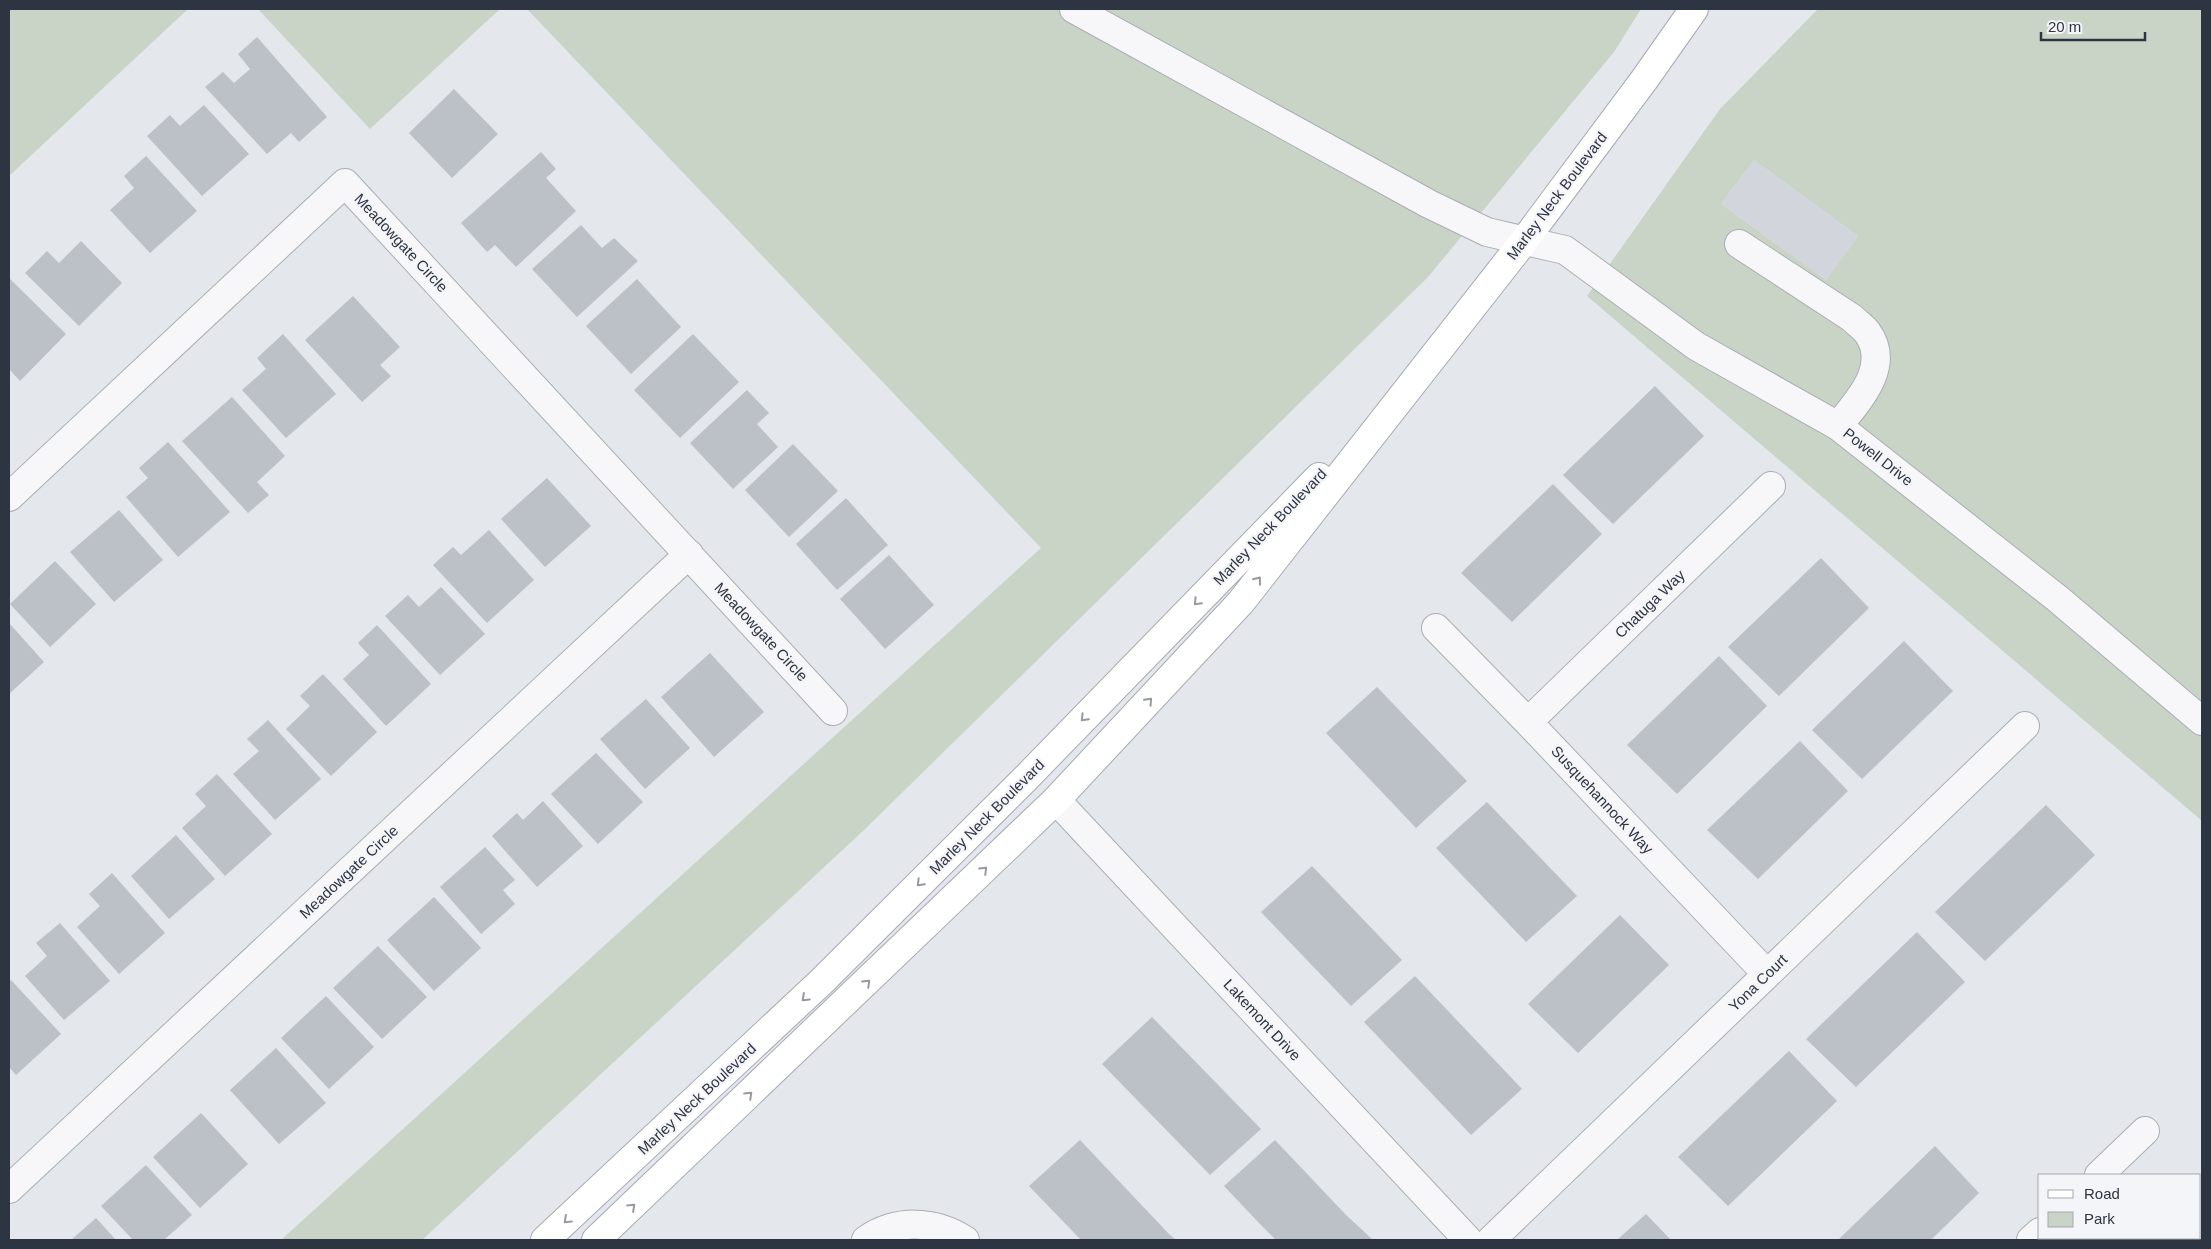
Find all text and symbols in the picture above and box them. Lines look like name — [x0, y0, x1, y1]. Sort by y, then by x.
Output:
scale bar — [2041, 10, 2145, 42]
text: 20 m — [2048, 18, 2081, 35]
street label: Marley Neck Boulevard — [1503, 129, 1610, 263]
street label: Meadowgate Circle — [351, 190, 451, 295]
street label: Powell Drive — [1840, 424, 1916, 489]
street label: Marley Neck Boulevard — [1210, 465, 1330, 588]
street label: Chatuga Way — [1611, 566, 1688, 641]
one-way arrow — [1252, 577, 1260, 586]
street label: Meadowgate Circle — [711, 579, 811, 684]
one-way arrow — [1194, 596, 1203, 605]
one-way arrow — [1143, 697, 1152, 706]
one-way arrow — [1081, 713, 1090, 722]
street label: Susquehannock Way — [1548, 742, 1657, 857]
street label: Marley Neck Boulevard — [926, 756, 1047, 877]
street label: Meadowgate Circle — [296, 822, 401, 922]
one-way arrow — [978, 867, 987, 876]
one-way arrow — [917, 878, 926, 887]
street label: Yona Court — [1725, 950, 1791, 1015]
street label: Lakemont Drive — [1220, 975, 1304, 1064]
one-way arrow — [861, 980, 870, 989]
one-way arrow — [801, 992, 810, 1001]
street label: Marley Neck Boulevard — [634, 1040, 759, 1158]
one-way arrow — [744, 1092, 753, 1101]
legend — [2038, 1174, 2201, 1239]
text: Road — [2084, 1185, 2120, 1202]
one-way arrow — [626, 1204, 635, 1213]
text: Park — [2084, 1210, 2115, 1227]
one-way arrow — [564, 1214, 573, 1223]

